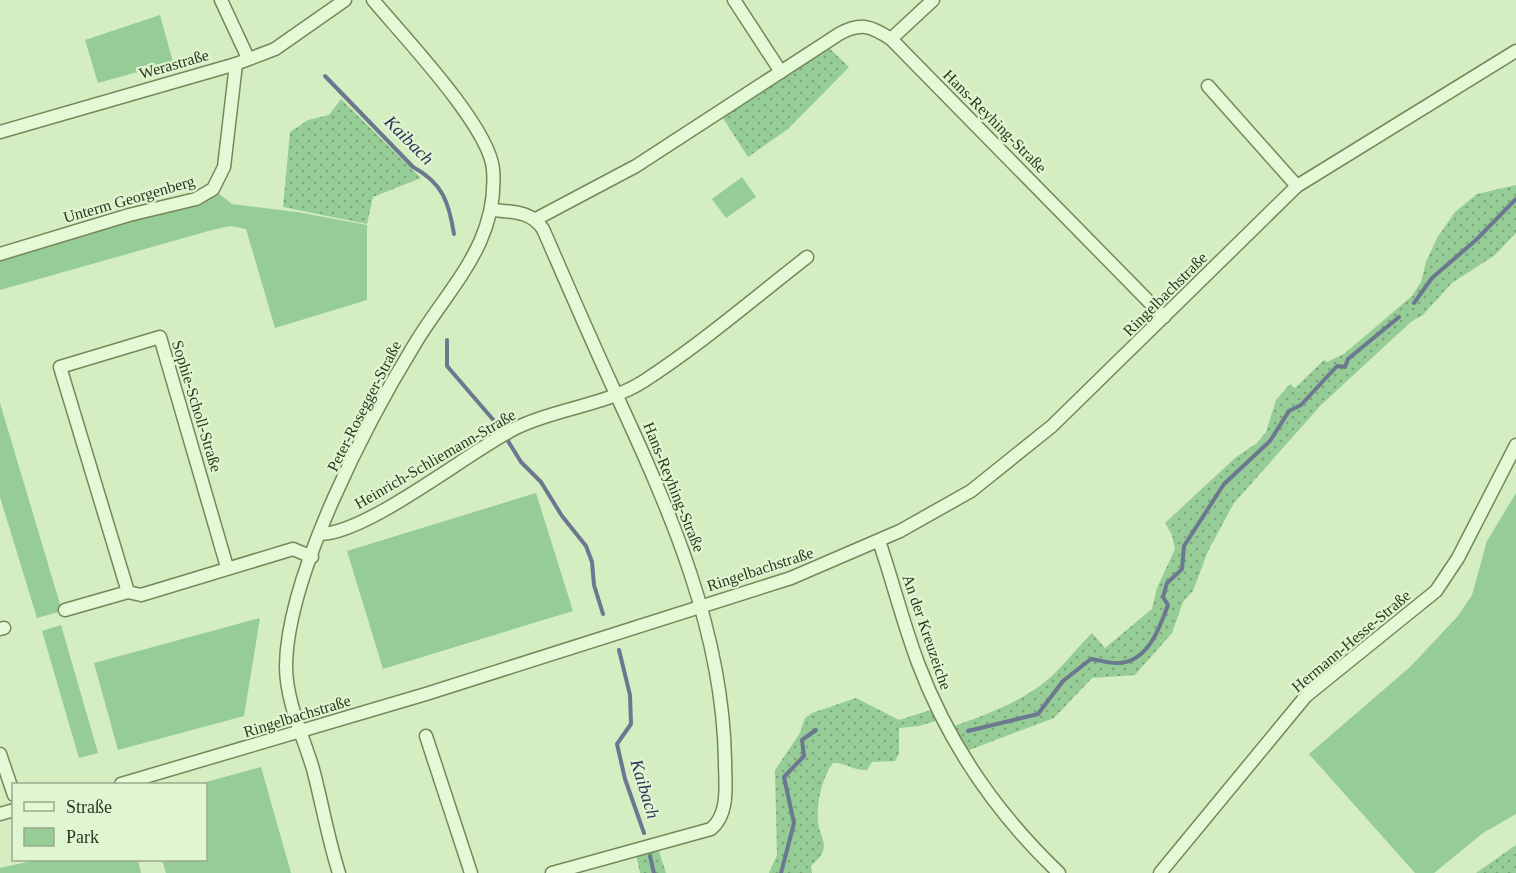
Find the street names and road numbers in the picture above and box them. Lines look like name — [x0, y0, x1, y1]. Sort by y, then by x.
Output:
street label: Werastraße — [137, 46, 211, 82]
street label: Hans-Reyhing-Straße — [939, 66, 1050, 177]
street label: Unterm Georgenberg — [61, 172, 197, 227]
street label: Ringelbachstraße — [1120, 249, 1211, 340]
street label: Sophie-Scholl-Straße — [168, 338, 225, 474]
street label: Peter-Rosegger-Straße — [324, 338, 405, 475]
street label: Heinrich-Schliemann-Straße — [351, 406, 519, 512]
street label: Hans-Reyhing-Straße — [639, 420, 708, 555]
street label: Ringelbachstraße — [705, 544, 816, 595]
street label: An der Kreuzeiche — [899, 572, 955, 692]
street label: Hermann-Hesse-Straße — [1288, 587, 1414, 695]
street label: Ringelbachstraße — [241, 692, 353, 741]

